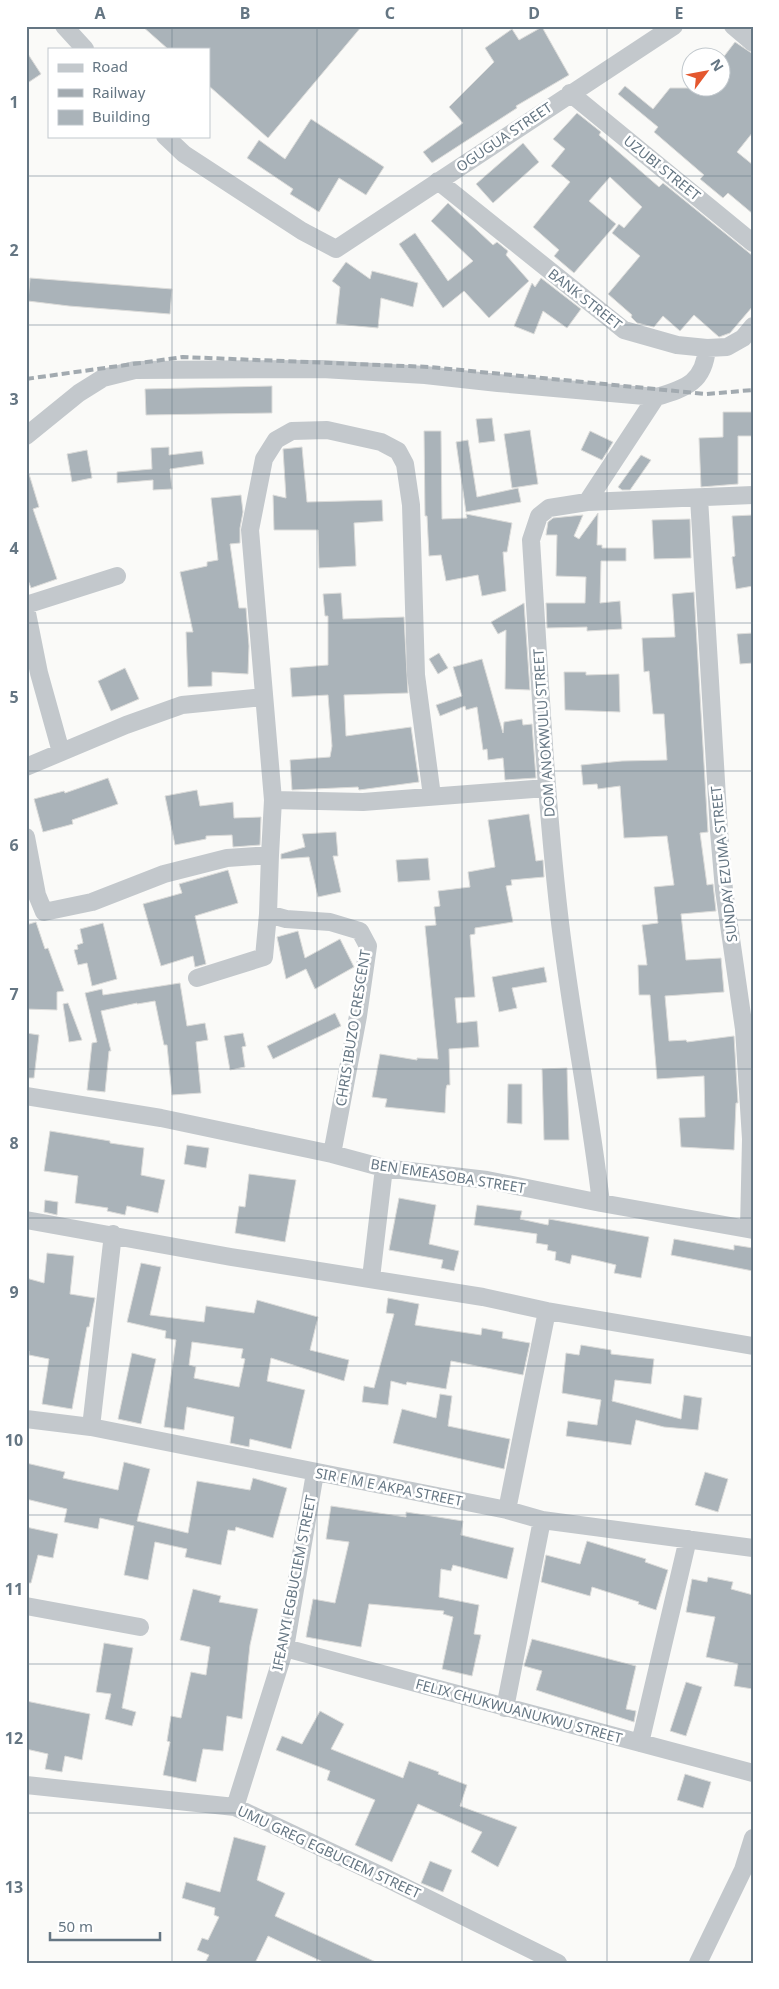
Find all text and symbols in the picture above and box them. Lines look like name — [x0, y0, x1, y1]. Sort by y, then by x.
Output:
text: A — [94, 2, 106, 24]
text: B — [240, 2, 250, 24]
text: C — [385, 2, 395, 24]
text: D — [528, 2, 540, 24]
text: E — [675, 2, 684, 24]
legend — [48, 48, 210, 138]
north arrow — [682, 48, 732, 98]
text: N — [706, 55, 729, 75]
text: Road — [92, 56, 128, 76]
text: Railway — [92, 82, 146, 102]
text: 1 — [9, 91, 19, 113]
street label: OGUGUA STREET — [452, 97, 556, 176]
text: Building — [92, 106, 150, 126]
street label: UZUBI STREET — [620, 131, 705, 205]
text: 2 — [9, 239, 19, 261]
street label: BANK STREET — [545, 264, 626, 333]
text: 3 — [9, 388, 19, 410]
text: 4 — [9, 537, 19, 559]
street label: DOM ANOKWULU STREET — [528, 648, 559, 818]
text: 5 — [9, 686, 19, 708]
street label: SUNDAY EZUMA STREET — [706, 785, 741, 943]
text: 6 — [9, 834, 19, 856]
street label: CHRIS IBUZO CRESCENT — [331, 948, 374, 1108]
text: 7 — [9, 983, 19, 1005]
text: 8 — [9, 1132, 19, 1154]
street label: BEN EMEASOBA STREET — [369, 1154, 527, 1197]
text: 9 — [9, 1281, 19, 1303]
text: 10 — [5, 1429, 23, 1451]
street label: SIR E M E AKPA STREET — [314, 1463, 464, 1510]
street label: IFEANYI EGBUCIEM STREET — [267, 1493, 320, 1672]
text: 11 — [5, 1578, 23, 1600]
street label: FELIX CHUKWUANUKWU STREET — [414, 1674, 625, 1747]
text: 12 — [5, 1727, 23, 1749]
street label: UMU GREG EGBUCIEM STREET — [235, 1801, 424, 1902]
text: 13 — [5, 1876, 23, 1898]
scale bar — [50, 1909, 160, 1941]
text: 50 m — [58, 1916, 93, 1936]

